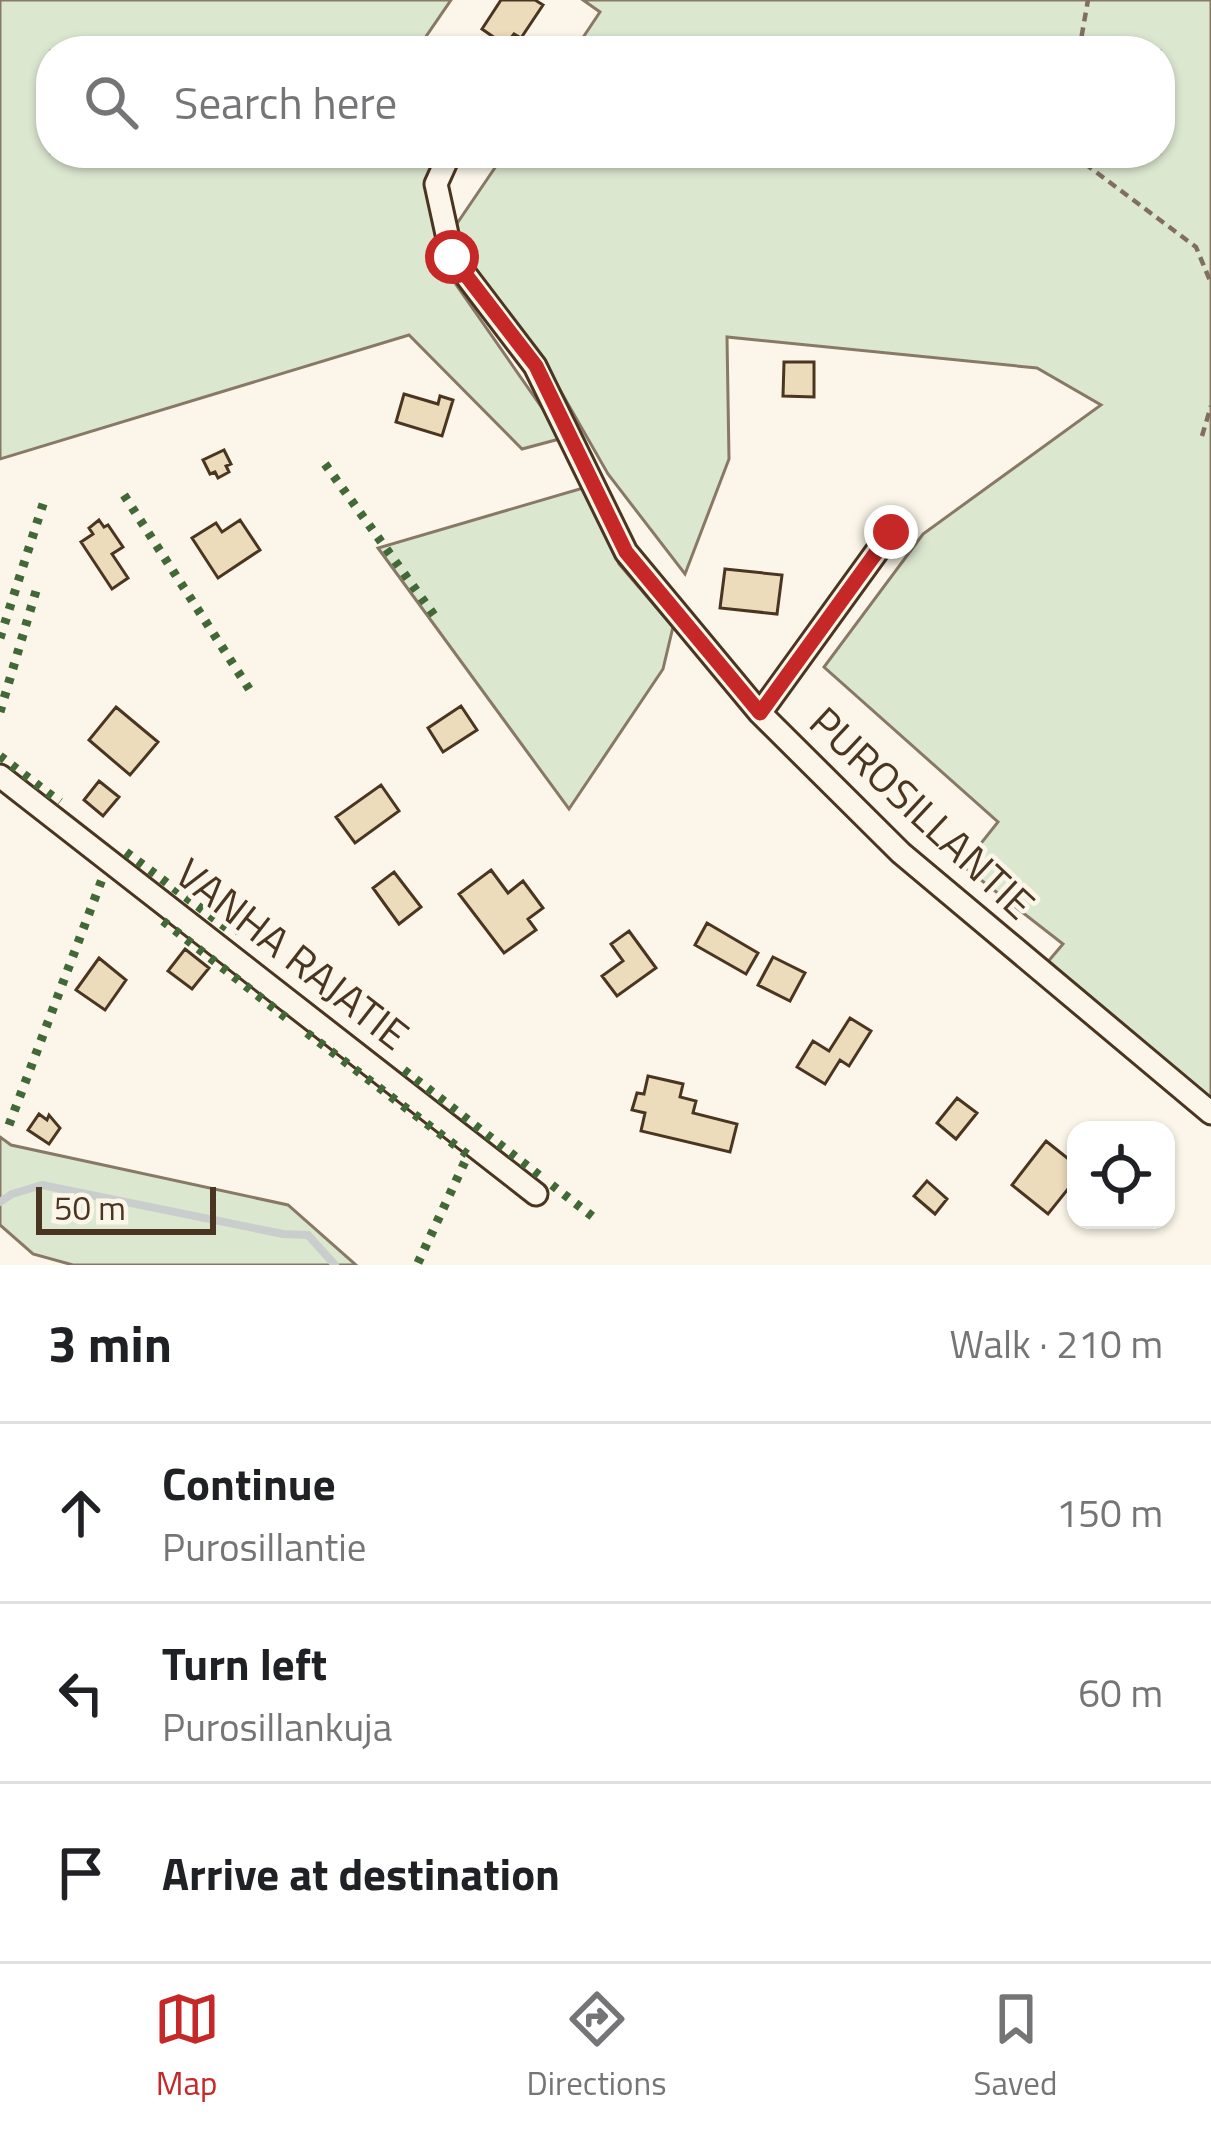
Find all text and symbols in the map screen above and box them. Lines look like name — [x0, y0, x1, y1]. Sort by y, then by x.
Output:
search box — [36, 36, 1175, 168]
text: Search here — [174, 68, 397, 136]
icon: search — [78, 69, 144, 135]
route start — [425, 230, 479, 284]
route end — [864, 505, 918, 559]
street label: PUROSILLANTIE — [796, 690, 1050, 934]
street label: VANHA RAJATIE — [163, 841, 423, 1065]
map controls — [1067, 1121, 1175, 1229]
button: locate — [1067, 1121, 1175, 1229]
scale bar — [36, 1181, 216, 1234]
text: 50 m — [54, 1183, 126, 1233]
text: 3 min — [48, 1304, 172, 1382]
text: Walk · 210 m — [949, 1314, 1163, 1373]
text: Continue — [162, 1449, 336, 1517]
icon: ahead — [48, 1480, 114, 1546]
text: 150 m — [1056, 1483, 1163, 1542]
text: Purosillantie — [162, 1517, 367, 1576]
text: Turn left — [162, 1629, 327, 1697]
icon: left — [48, 1660, 114, 1726]
text: 60 m — [1078, 1663, 1163, 1722]
text: Purosillankuja — [162, 1697, 392, 1756]
text: Arrive at destination — [162, 1839, 560, 1907]
icon: arrive — [48, 1840, 114, 1906]
tab: Map — [154, 1986, 220, 2108]
tab: Directions — [527, 1986, 667, 2108]
tab: Saved — [974, 1986, 1057, 2108]

